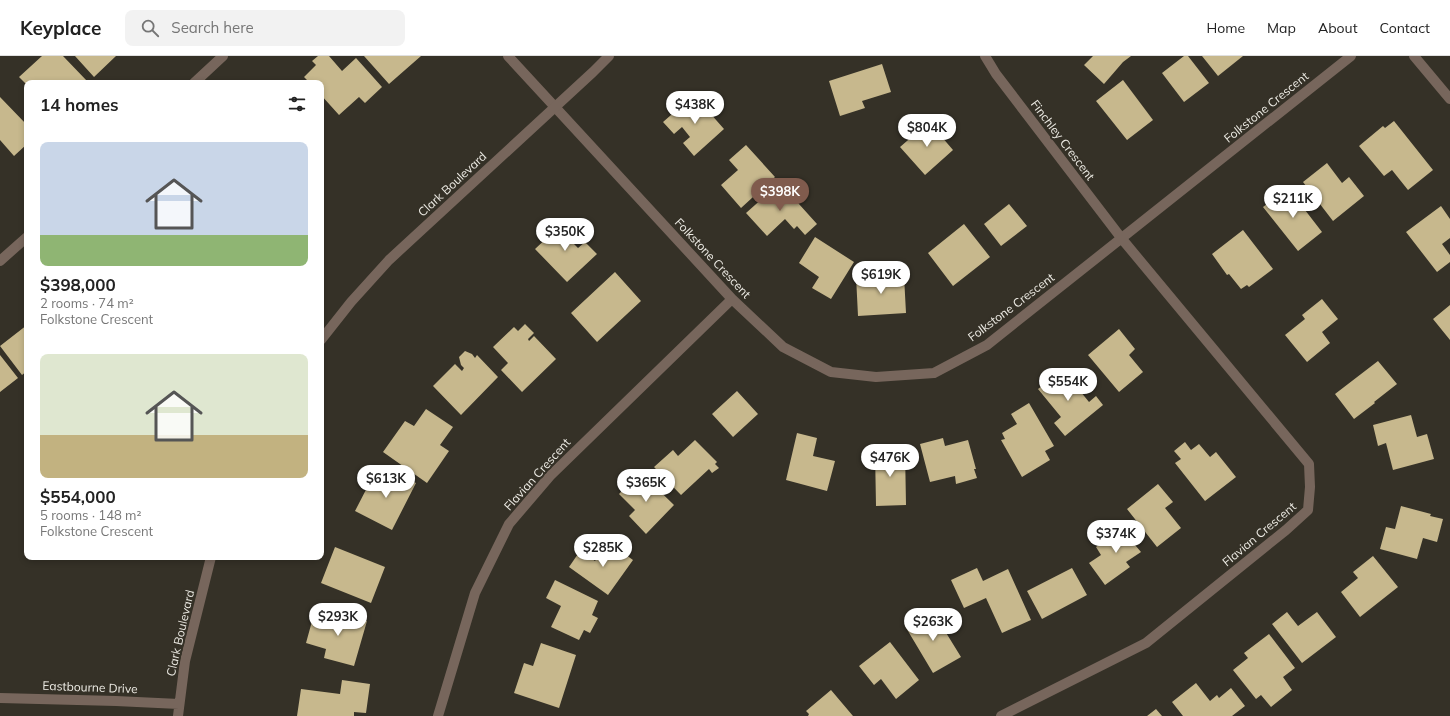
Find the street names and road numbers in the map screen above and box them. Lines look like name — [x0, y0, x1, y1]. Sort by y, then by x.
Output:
street label: Folkstone Crescent — [1221, 68, 1311, 146]
street label: Finchley Crescent — [1028, 97, 1098, 183]
street label: Clark Boulevard — [415, 148, 489, 220]
street label: Folkstone Crescent — [672, 215, 754, 301]
street label: Folkstone Crescent — [965, 270, 1057, 344]
street label: Flavian Crescent — [501, 435, 573, 513]
street label: Flavian Crescent — [1219, 499, 1299, 569]
street label: Clark Boulevard — [163, 588, 197, 678]
street label: Eastbourne Drive — [42, 678, 138, 696]

